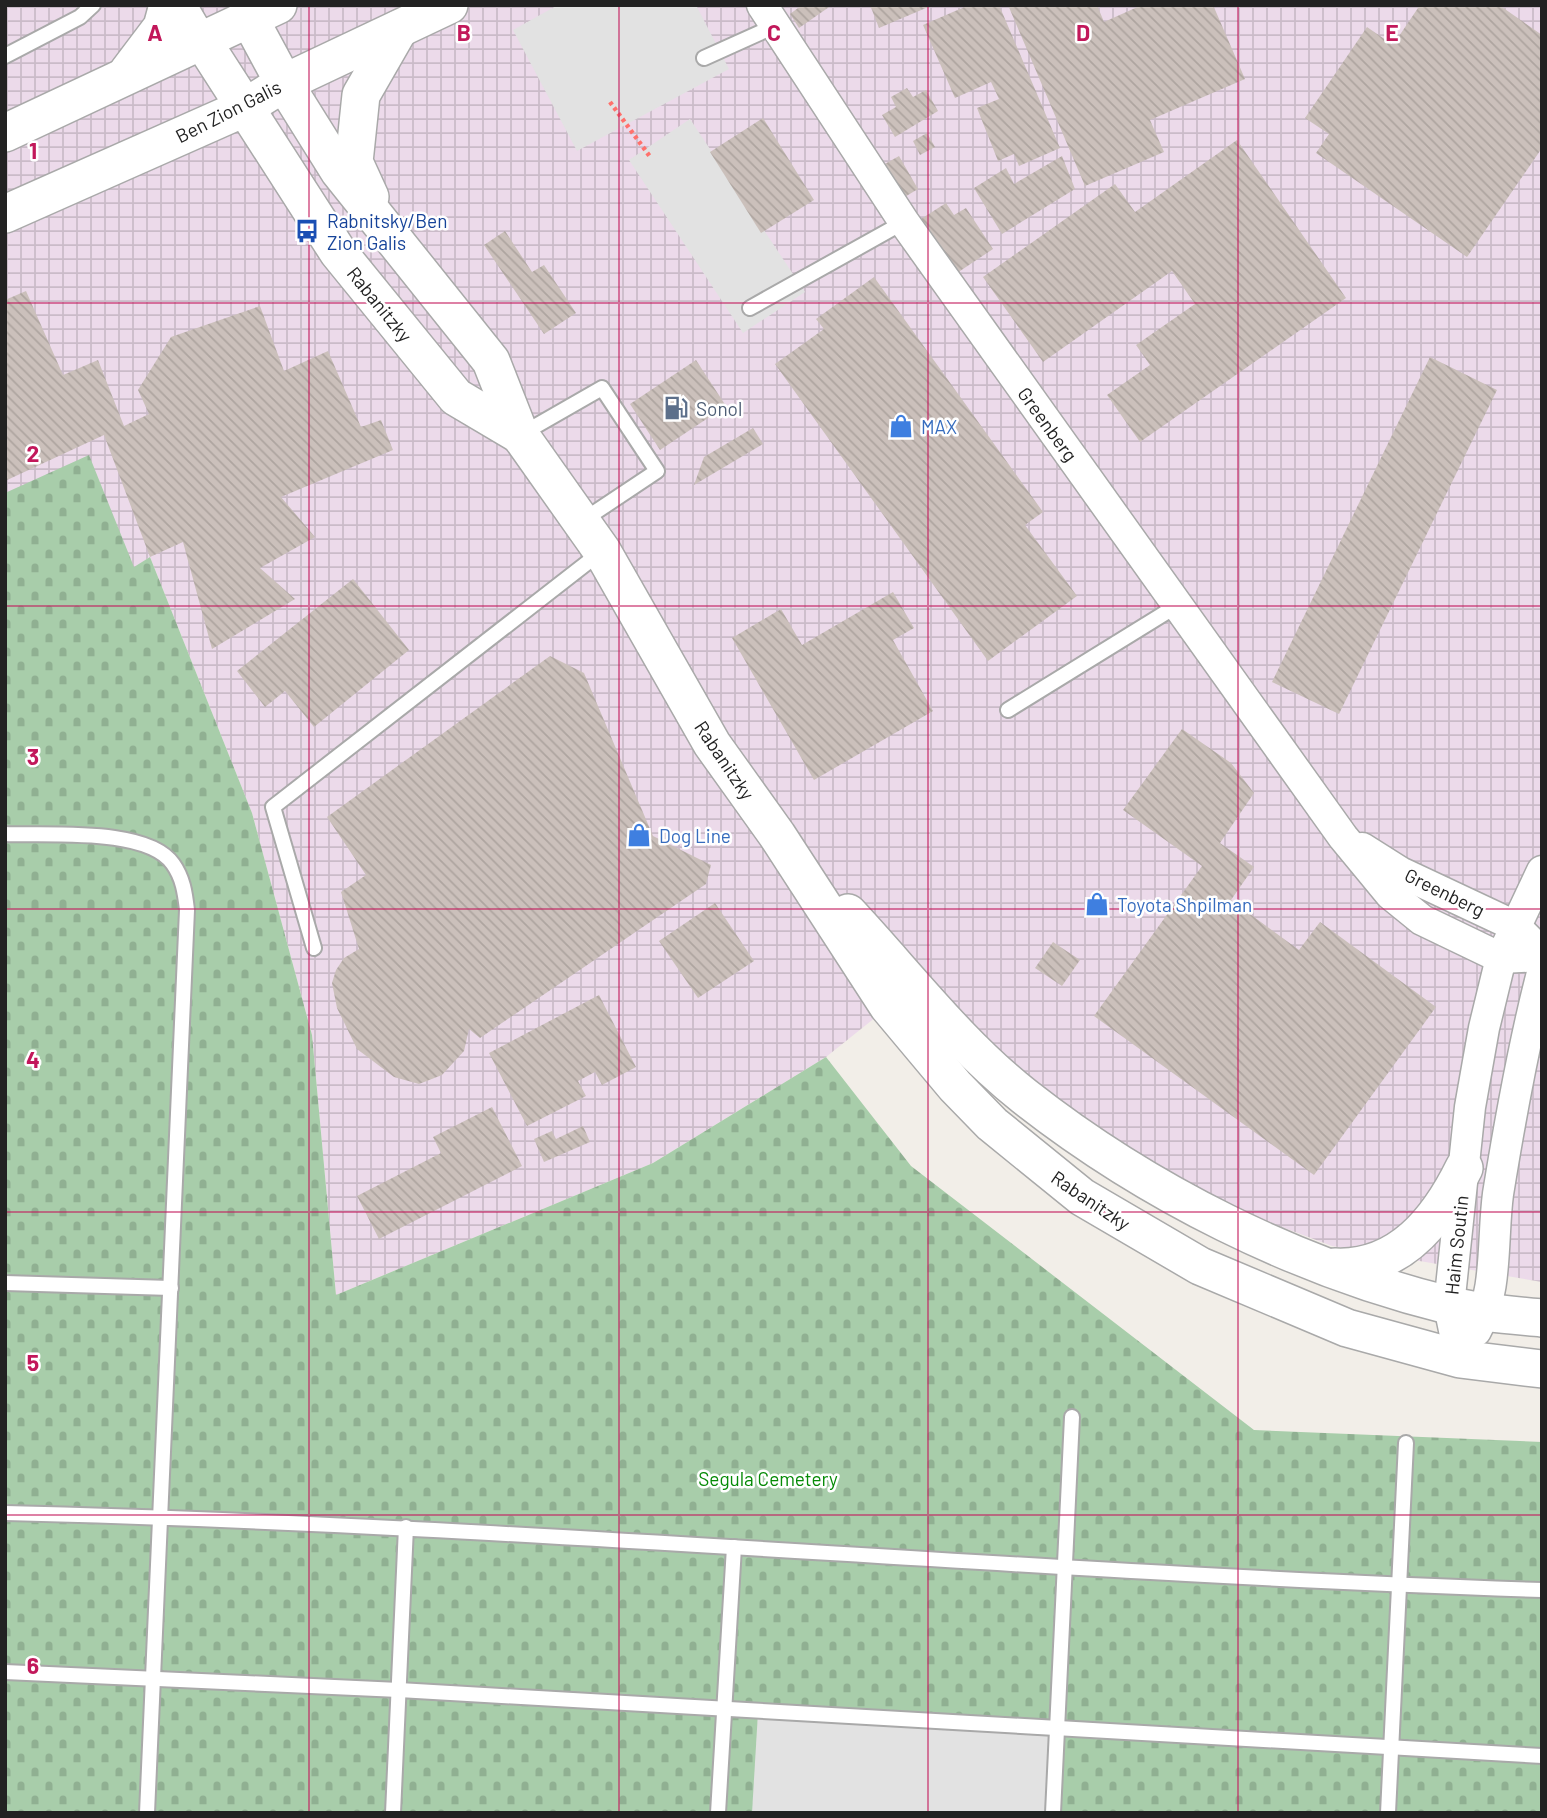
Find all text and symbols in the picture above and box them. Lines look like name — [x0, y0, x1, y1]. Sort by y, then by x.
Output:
text: A — [147, 18, 163, 46]
text: B — [457, 18, 471, 46]
text: C — [767, 18, 781, 46]
text: D — [1076, 18, 1090, 46]
text: E — [1385, 18, 1399, 46]
street label: Ben Zion Galis — [171, 75, 285, 147]
text: 1 — [29, 136, 37, 164]
place label: Rabnitsky/Ben Zion Galis — [327, 209, 447, 254]
bus stop icon: Rabnitsky/Ben Zion Galis — [293, 217, 321, 245]
street label: Rabanitzky — [343, 262, 417, 346]
street label: Greenberg — [1013, 382, 1083, 466]
fuel station icon: Sonol — [662, 394, 690, 422]
place label: Sonol — [696, 397, 742, 420]
shop icon: MAX — [887, 412, 915, 440]
place label: MAX — [921, 415, 957, 438]
text: 2 — [27, 439, 39, 467]
street label: Rabanitzky — [690, 716, 760, 804]
text: 3 — [27, 742, 39, 770]
shop icon: Dog Line — [625, 821, 653, 849]
place label: Dog Line — [659, 824, 731, 847]
street label: Greenberg — [1401, 863, 1489, 921]
shop icon: Toyota Shpilman — [1083, 890, 1111, 918]
place label: Toyota Shpilman — [1117, 893, 1252, 916]
text: 4 — [26, 1045, 40, 1073]
street label: Rabanitzky — [1047, 1165, 1135, 1235]
street label: Haim Soutin — [1439, 1194, 1473, 1296]
text: 5 — [27, 1348, 39, 1376]
park label: Segula Cemetery — [698, 1467, 838, 1490]
text: 6 — [27, 1651, 39, 1679]

